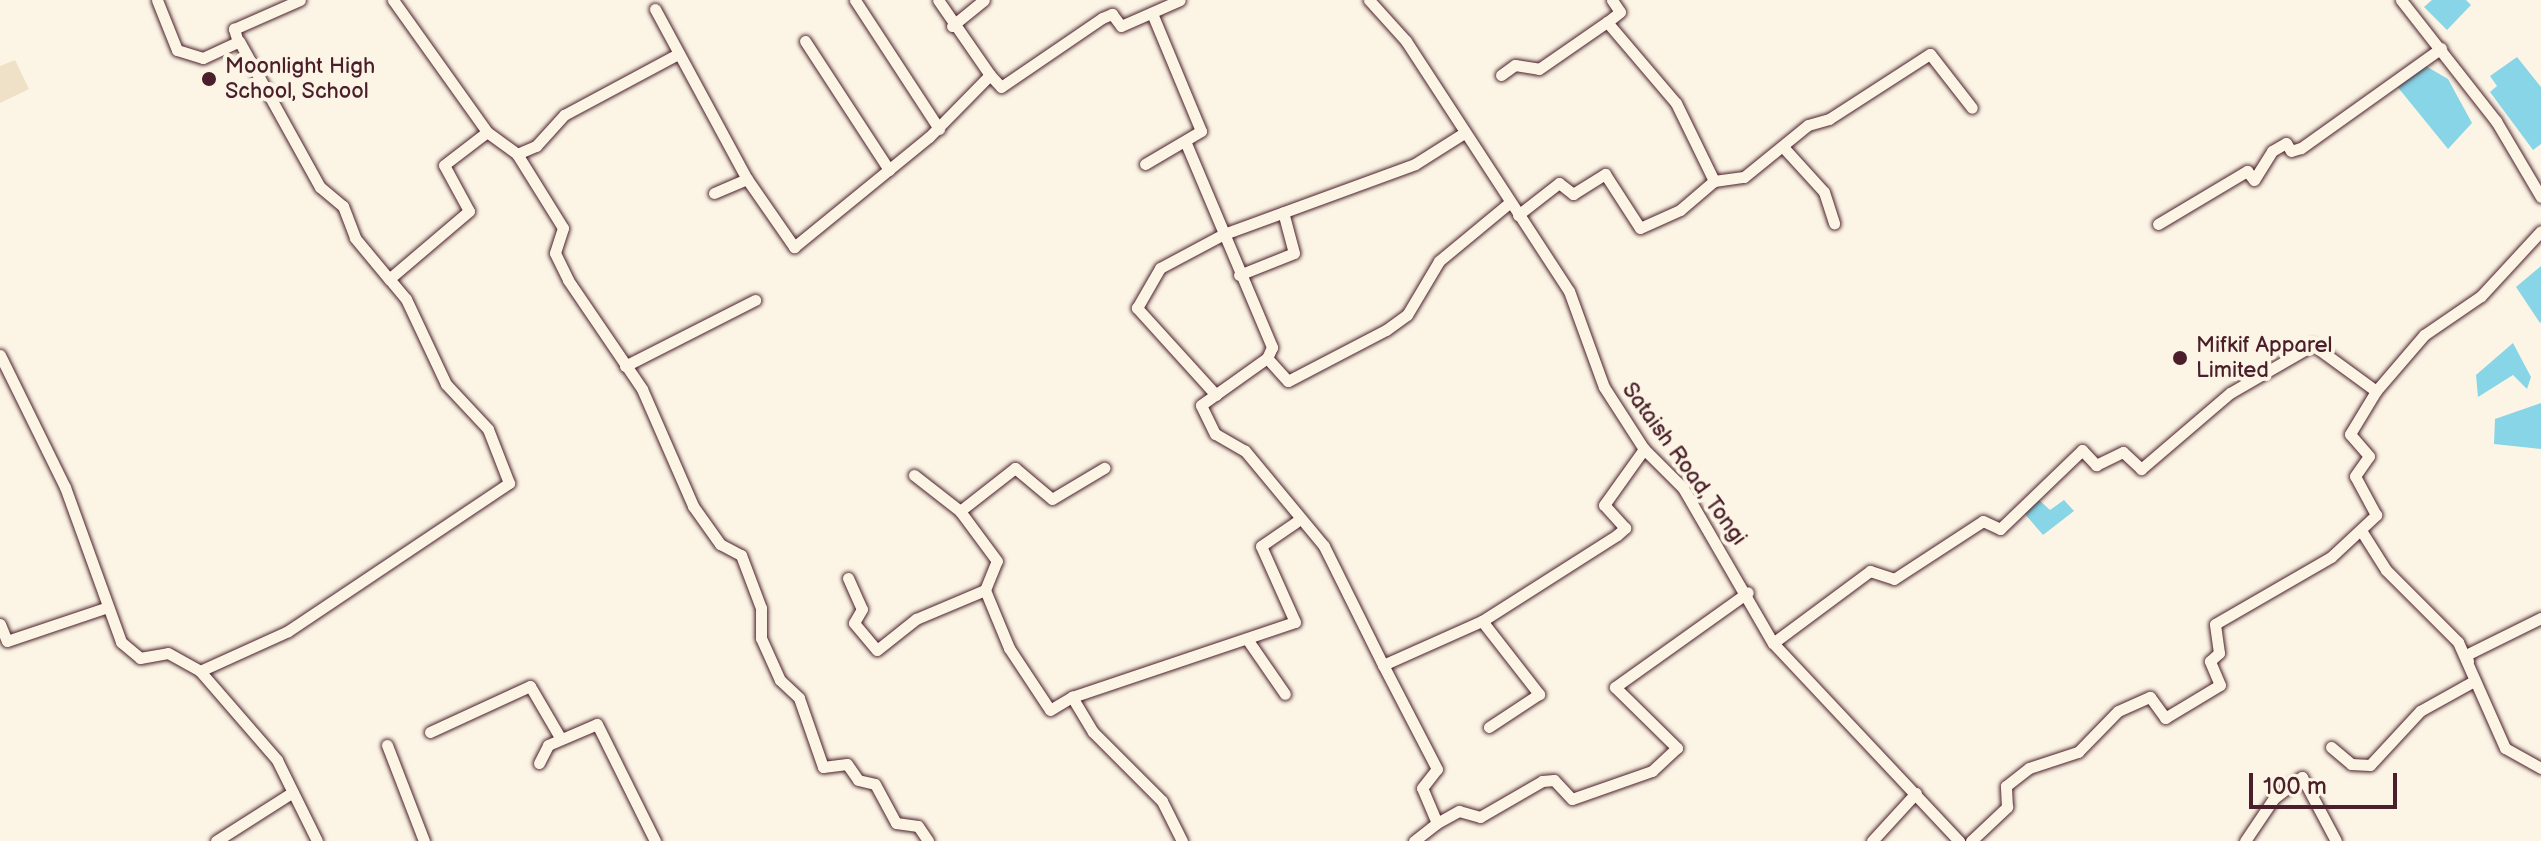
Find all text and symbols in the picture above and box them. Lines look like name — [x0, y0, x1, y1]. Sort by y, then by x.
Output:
place label: Moonlight High School, School — [225, 53, 375, 104]
marker: Moonlight High School, School — [200, 70, 218, 88]
place label: Mifkif Apparel Limited — [2196, 332, 2332, 384]
marker: Mifkif Apparel Limited — [2171, 349, 2189, 367]
street label: Sataish Road, Tongi — [1616, 377, 1752, 551]
scale bar — [2253, 757, 2401, 807]
text: 100 m — [2263, 772, 2327, 801]

